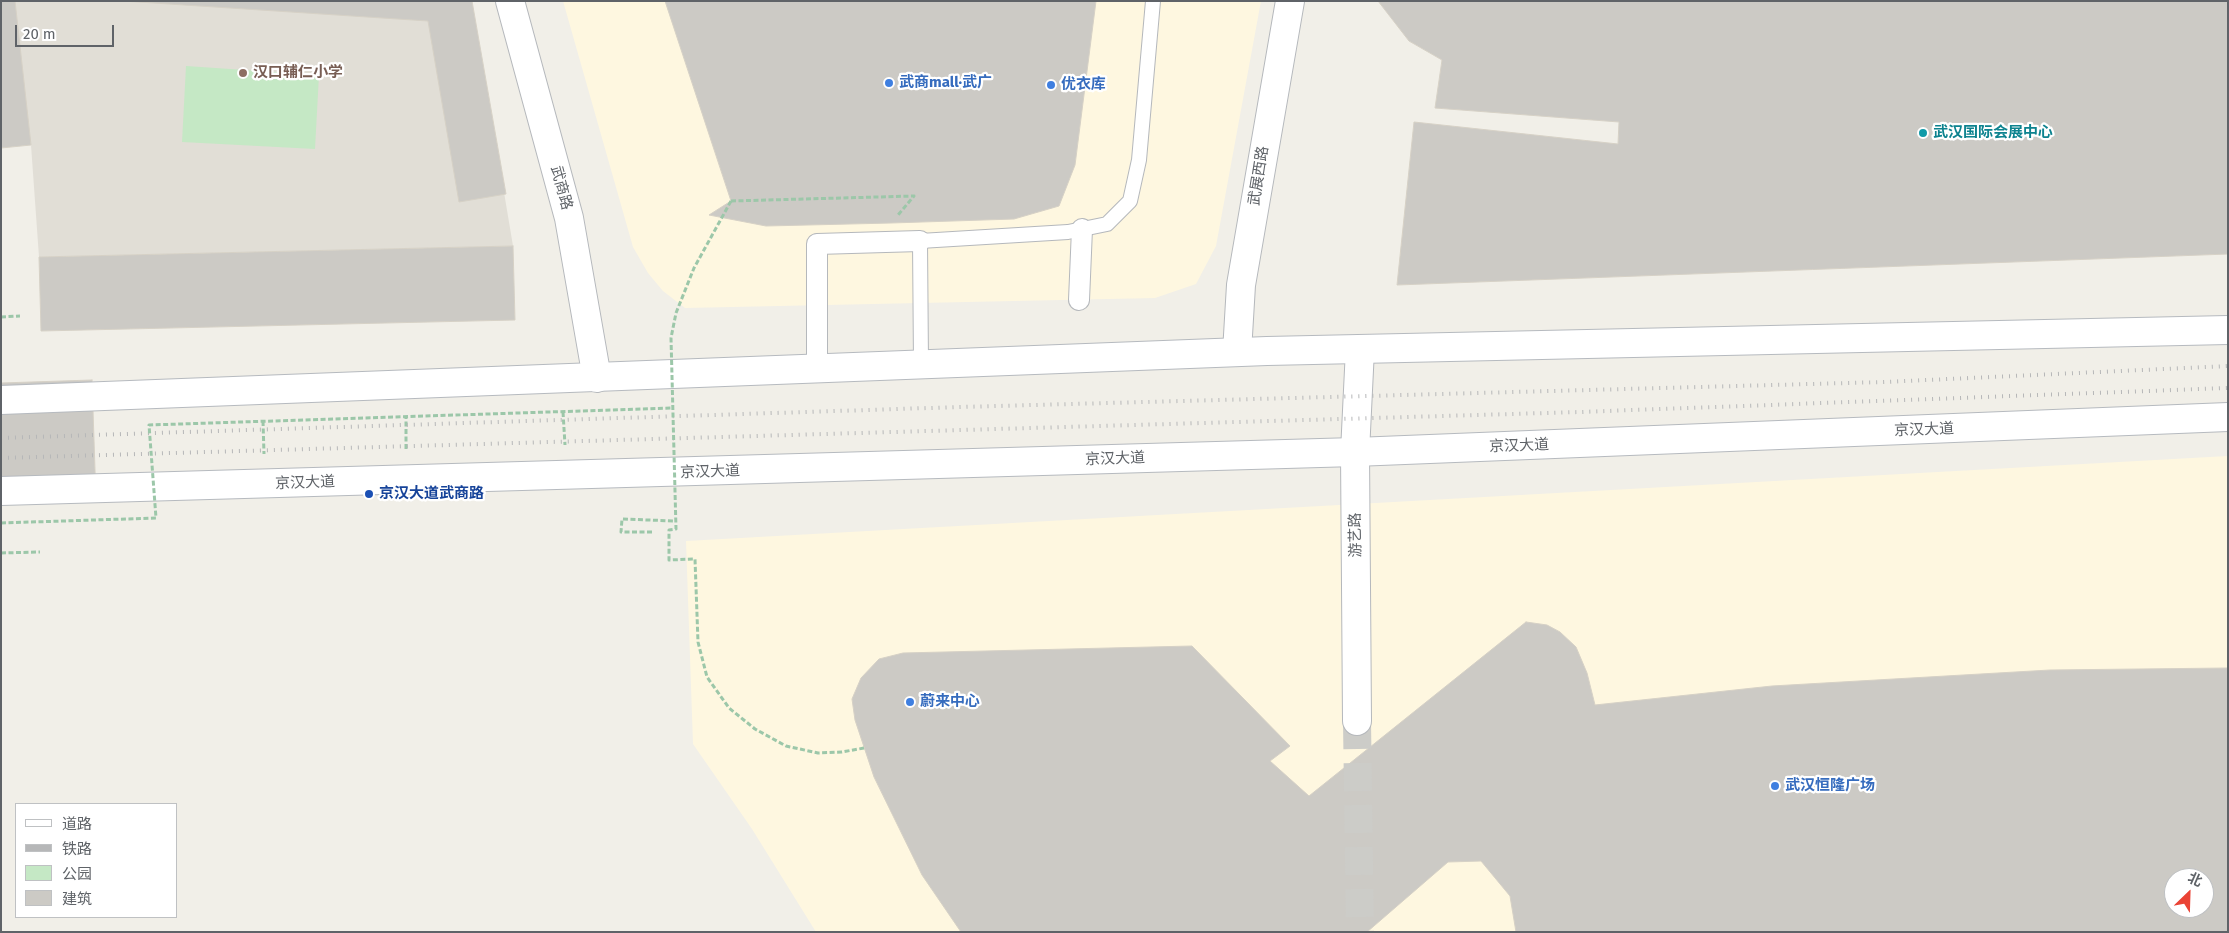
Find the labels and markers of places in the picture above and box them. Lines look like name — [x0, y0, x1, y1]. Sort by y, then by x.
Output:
place label: 汉口辅仁小学 — [253, 64, 343, 82]
marker: 汉口辅仁小学 — [237, 67, 249, 79]
place label: 武商mall·武广 — [899, 74, 992, 92]
place label: 优衣库 — [1061, 76, 1106, 94]
marker: 武商mall·武广 — [883, 77, 895, 89]
marker: 优衣库 — [1045, 79, 1057, 91]
place label: 武汉国际会展中心 — [1933, 124, 2053, 142]
marker: 武汉国际会展中心 — [1917, 127, 1929, 139]
place label: 京汉大道武商路 — [379, 485, 484, 503]
marker: 京汉大道武商路 — [363, 488, 375, 500]
place label: 蔚来中心 — [920, 693, 980, 711]
marker: 蔚来中心 — [904, 696, 916, 708]
place label: 武汉恒隆广场 — [1785, 777, 1875, 795]
marker: 武汉恒隆广场 — [1769, 780, 1781, 792]

